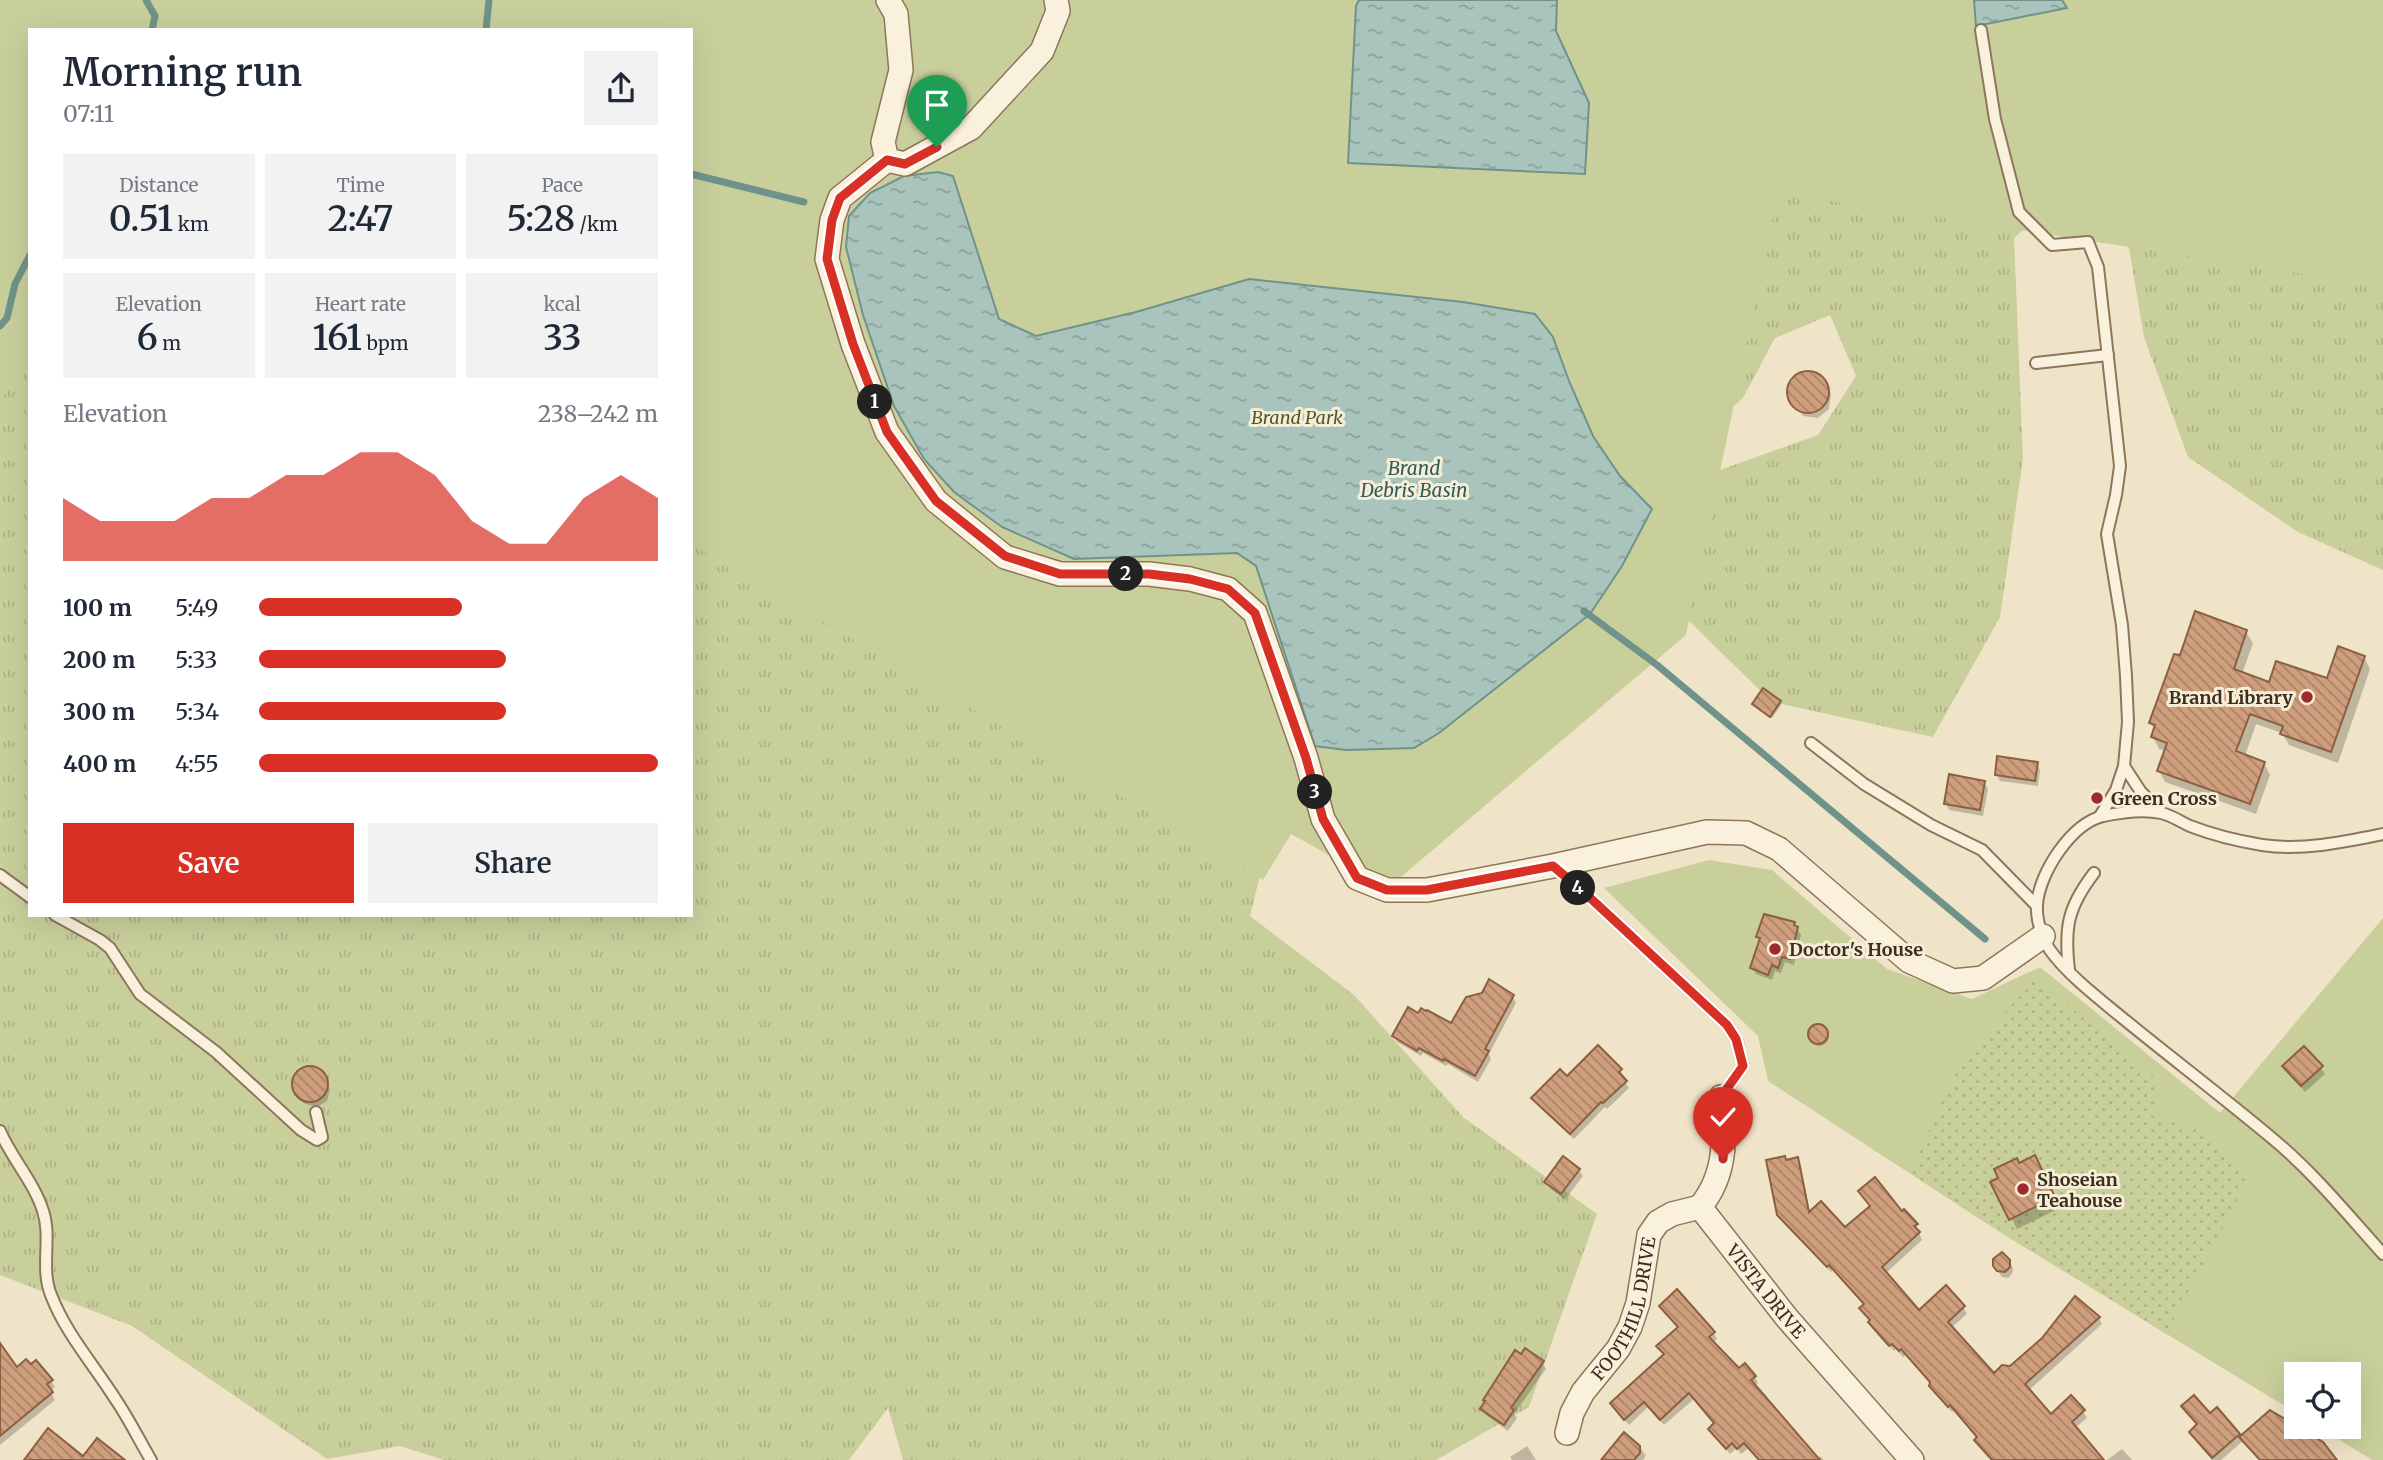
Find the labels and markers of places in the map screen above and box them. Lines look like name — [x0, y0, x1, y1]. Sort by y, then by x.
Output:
pin — [907, 75, 967, 147]
pin: 1 — [858, 384, 892, 420]
pin: 2 — [1108, 556, 1144, 592]
place label: Brand Library — [2169, 686, 2293, 709]
marker: Brand Library — [2299, 689, 2315, 705]
pin: 3 — [1298, 774, 1332, 810]
place label: Green Cross — [2111, 787, 2217, 810]
marker: Green Cross — [2089, 790, 2105, 806]
pin: 4 — [1560, 870, 1596, 906]
place label: Doctor's House — [1789, 938, 1923, 961]
marker: Doctor's House — [1767, 941, 1783, 957]
pin — [1693, 1087, 1753, 1159]
place label: Shoseian Teahouse — [2037, 1168, 2123, 1212]
marker: Shoseian Teahouse — [2015, 1181, 2031, 1197]

